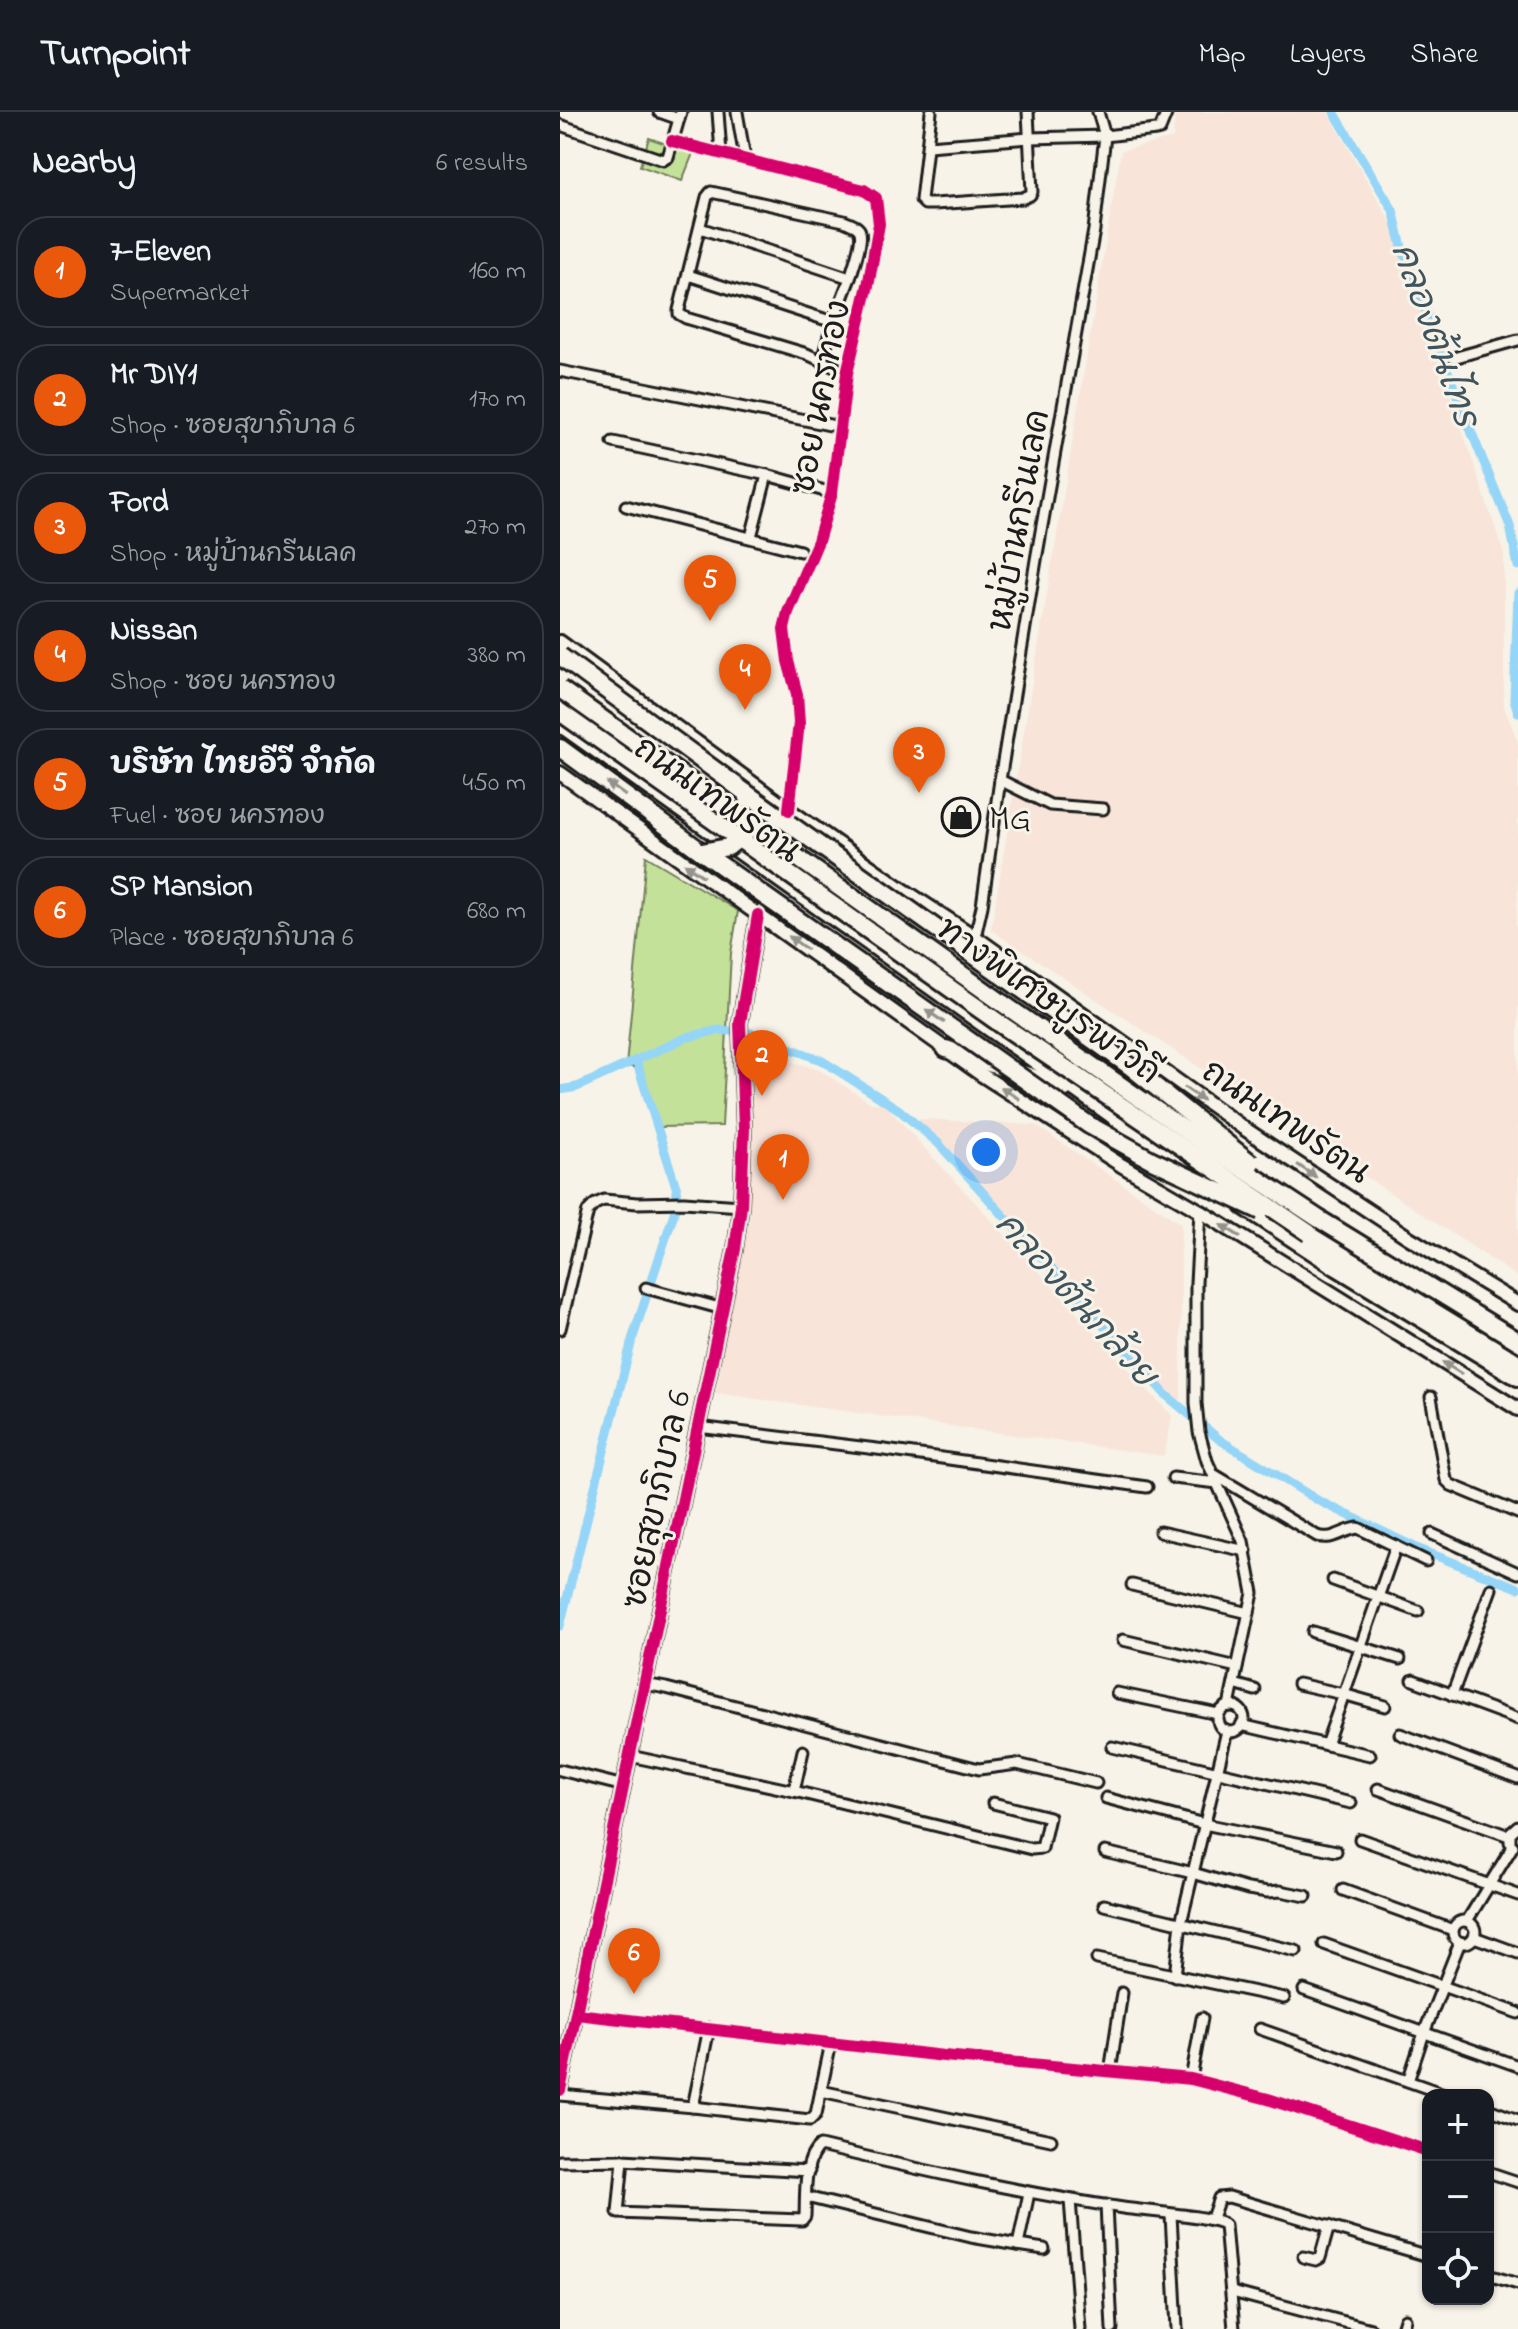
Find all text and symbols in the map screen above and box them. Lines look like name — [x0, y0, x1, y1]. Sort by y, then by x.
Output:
text: Turnpoint — [40, 27, 190, 83]
text: Map — [1198, 35, 1246, 76]
text: Layers — [1290, 35, 1366, 76]
text: Share — [1410, 35, 1478, 76]
text: Nearby — [32, 139, 136, 189]
text: 6 results — [436, 145, 528, 183]
text: 7-Eleven — [110, 231, 211, 275]
water label: คลองต้นไทร — [1375, 236, 1493, 438]
text: 1 — [56, 253, 64, 291]
text: 160 m — [468, 253, 526, 291]
text: Supermarket — [110, 275, 249, 313]
street label: ซอย นครทอง — [780, 296, 866, 499]
text: Mr DIY1 — [110, 354, 197, 398]
text: 2 — [54, 381, 66, 419]
text: 170 m — [469, 381, 526, 419]
street label: หมู่บ้านกรีนเลค — [977, 406, 1065, 635]
text: Shop · ซอยสุขาภิบาล 6 — [110, 408, 355, 446]
text: Ford — [110, 482, 169, 526]
text: 3 — [55, 509, 65, 547]
text: 270 m — [464, 509, 526, 547]
text: Shop · หมู่บ้านกรีนเลค — [110, 536, 357, 574]
pin: 5 — [684, 555, 736, 621]
text: Nissan — [110, 610, 197, 654]
text: 4 — [55, 637, 65, 675]
text: 380 m — [468, 637, 526, 675]
pin: 4 — [719, 644, 771, 710]
text: Shop · ซอย นครทอง — [110, 664, 336, 702]
street label: ถนนเทพรัตน — [622, 725, 810, 878]
pin: 3 — [893, 727, 945, 793]
text: บริษัท ไทยอีวี จำกัด — [110, 744, 376, 788]
text: 5 — [53, 765, 67, 803]
text: 450 m — [463, 765, 526, 803]
one-way arrow — [606, 782, 627, 797]
shop icon: MG — [940, 796, 982, 838]
place label: MG — [989, 796, 1031, 846]
text: Fuel · ซอย นครทอง — [110, 798, 325, 836]
one-way arrow — [683, 863, 704, 878]
text: SP Mansion — [110, 866, 253, 910]
text: 6 — [54, 893, 66, 931]
text: 680 m — [467, 893, 526, 931]
street label: ทางพิเศษบูรพาวิถี — [925, 906, 1170, 1099]
text: Place · ซอยสุขาภิบาล 6 — [110, 920, 353, 958]
one-way arrow — [787, 936, 808, 952]
one-way arrow — [925, 1009, 946, 1024]
pin: 2 — [736, 1030, 788, 1096]
street label: ถนนเทพรัตน — [1190, 1048, 1379, 1198]
one-way arrow — [1183, 1086, 1204, 1101]
one-way arrow — [999, 1087, 1021, 1101]
your location — [966, 1132, 1006, 1172]
pin: 1 — [757, 1134, 809, 1200]
one-way arrow — [1296, 1163, 1318, 1177]
water label: คลองต้นกล้วย — [981, 1201, 1170, 1403]
one-way arrow — [1220, 1224, 1242, 1238]
one-way arrow — [1441, 1361, 1463, 1375]
street label: ซอยสุขาภิบาล 6 — [611, 1386, 706, 1614]
pin: 6 — [608, 1928, 660, 1994]
map controls — [1422, 2089, 1494, 2305]
button: + — [1422, 2089, 1494, 2161]
button: − — [1422, 2161, 1494, 2233]
button: locate — [1422, 2233, 1494, 2305]

